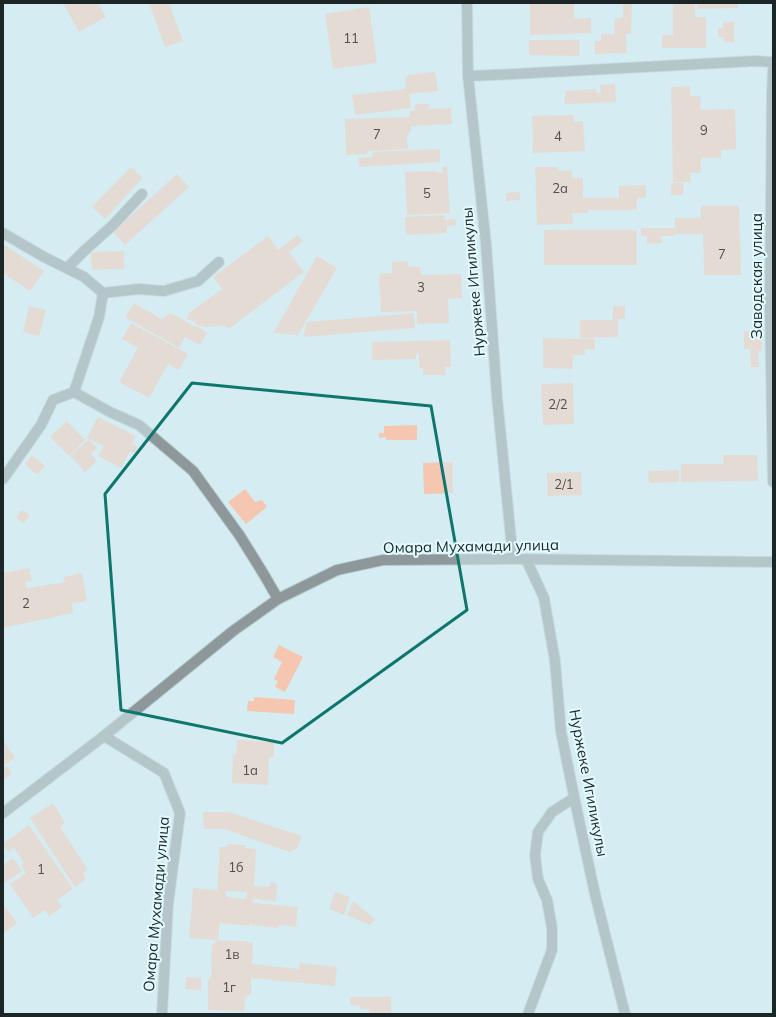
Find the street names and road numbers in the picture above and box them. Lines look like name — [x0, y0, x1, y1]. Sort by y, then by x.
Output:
street label: Нуржеке Игиликулы — [457, 207, 489, 357]
street label: Заводская улица — [747, 213, 766, 339]
street label: Омара Мухамади улица — [383, 535, 559, 557]
street label: Нуржеке Игиликулы — [565, 708, 613, 858]
street label: Омара Мухамади улица — [139, 815, 173, 993]

